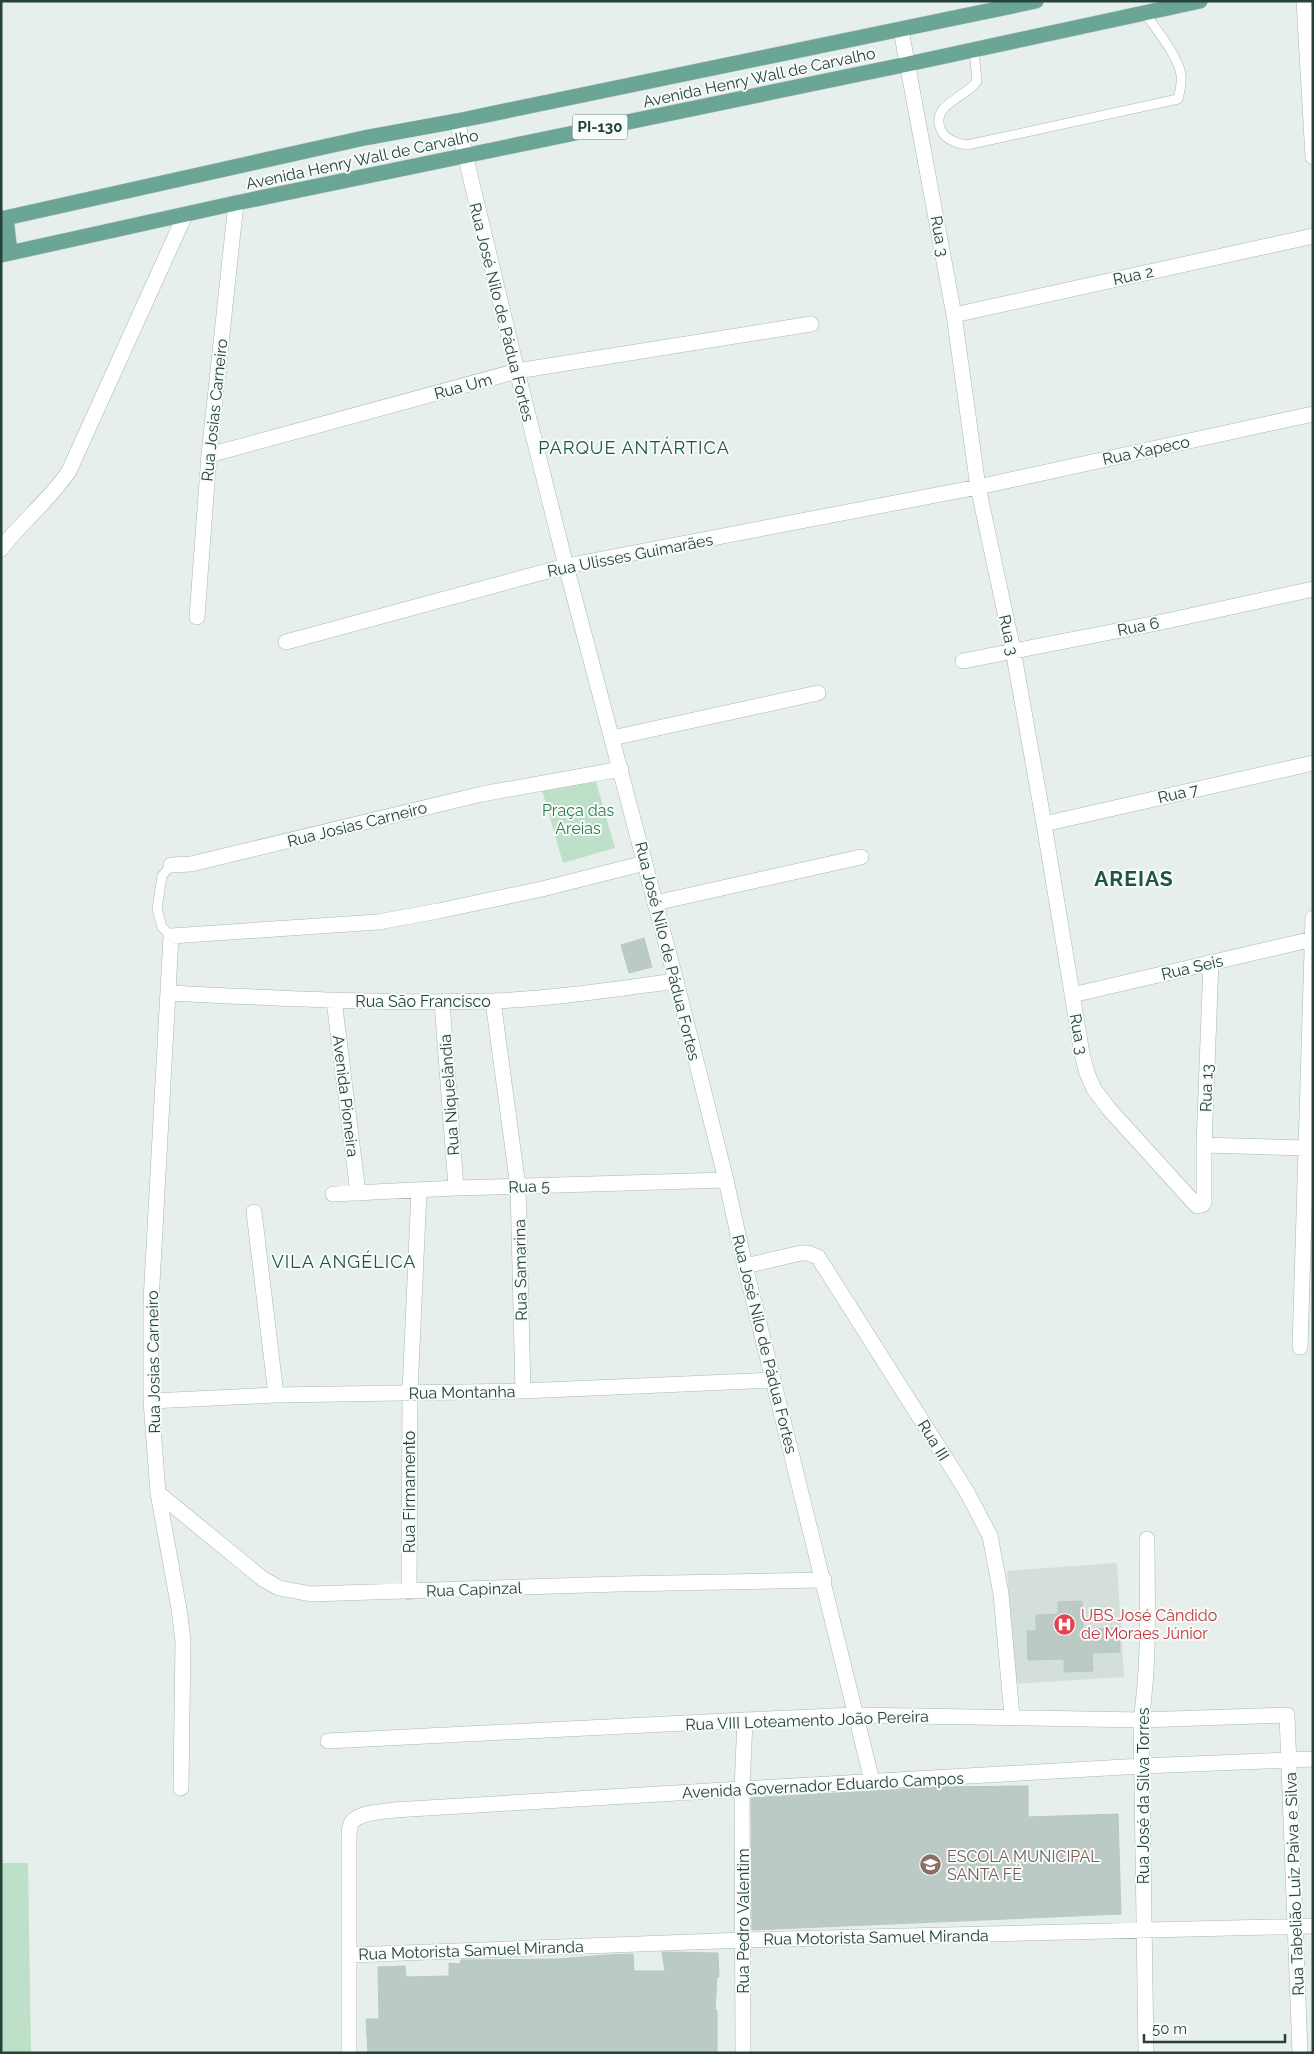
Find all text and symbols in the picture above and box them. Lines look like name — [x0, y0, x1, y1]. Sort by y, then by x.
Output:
street label: Avenida Henry Wall de Carvalho — [641, 44, 877, 111]
road number: PI-130 — [572, 114, 628, 140]
street label: Avenida Henry Wall de Carvalho — [244, 126, 480, 193]
street label: Rua José Nilo de Pádua Fortes — [465, 201, 538, 424]
street label: Rua 3 — [927, 214, 952, 258]
street label: Rua 2 — [1111, 262, 1155, 289]
street label: Rua Josias Carneiro — [198, 338, 231, 482]
street label: Rua Um — [432, 370, 494, 403]
street label: Rua Xapeco — [1101, 432, 1191, 469]
district label: PARQUE ANTÁRTICA — [538, 436, 730, 458]
street label: Rua Ulisses Guimarães — [546, 530, 715, 581]
street label: Rua 3 — [995, 613, 1022, 657]
street label: Rua 6 — [1116, 613, 1161, 640]
street label: Rua 7 — [1156, 780, 1201, 807]
street label: Rua Josias Carneiro — [285, 798, 429, 851]
park label: Praça das Areias — [542, 801, 614, 838]
street label: Rua José Nilo de Pádua Fortes — [631, 840, 704, 1063]
district label: AREIAS — [1094, 866, 1174, 891]
street label: Rua Seis — [1159, 951, 1225, 984]
street label: Rua São Francisco — [355, 992, 491, 1011]
street label: Rua 3 — [1066, 1012, 1091, 1056]
street label: Avenida Pioneira — [329, 1034, 362, 1158]
street label: Rua Niquelândia — [436, 1034, 463, 1156]
street label: Rua 13 — [1196, 1064, 1217, 1112]
street label: Rua 5 — [508, 1176, 550, 1197]
street label: Rua Samarina — [510, 1219, 531, 1321]
street label: Rua José Nilo de Pádua Fortes — [728, 1233, 801, 1456]
district label: VILA ANGÉLICA — [271, 1250, 417, 1272]
street label: Rua Josias Carneiro — [143, 1290, 164, 1434]
street label: Rua Montanha — [408, 1382, 516, 1403]
street label: Rua III — [914, 1416, 953, 1464]
street label: Rua Firmamento — [400, 1431, 419, 1553]
street label: Rua Capinzal — [426, 1578, 523, 1601]
place label: UBS José Cândido de Moraes Júnior — [1081, 1606, 1217, 1643]
hospital icon: UBS José Cândido de Moraes Júnior — [1053, 1612, 1077, 1636]
street label: Rua VIII Loteamento João Pereira — [685, 1707, 929, 1734]
street label: Rua José da Silva Torres — [1134, 1707, 1153, 1884]
street label: Avenida Governador Eduardo Campos — [682, 1769, 965, 1802]
street label: Rua Tabelião Luiz Paiva e Silva — [1281, 1772, 1308, 1996]
place label: ESCOLA MUNICIPAL SANTA FÉ — [947, 1847, 1100, 1884]
street label: Rua Pedro Valentim — [734, 1848, 753, 1994]
school or university icon: ESCOLA MUNICIPAL SANTA FÉ — [919, 1853, 943, 1877]
street label: Rua Motorista Samuel Miranda — [763, 1926, 989, 1949]
street label: Rua Motorista Samuel Miranda — [358, 1937, 584, 1964]
scale bar — [1144, 2012, 1285, 2044]
text: 50 m — [1152, 2020, 1187, 2038]

